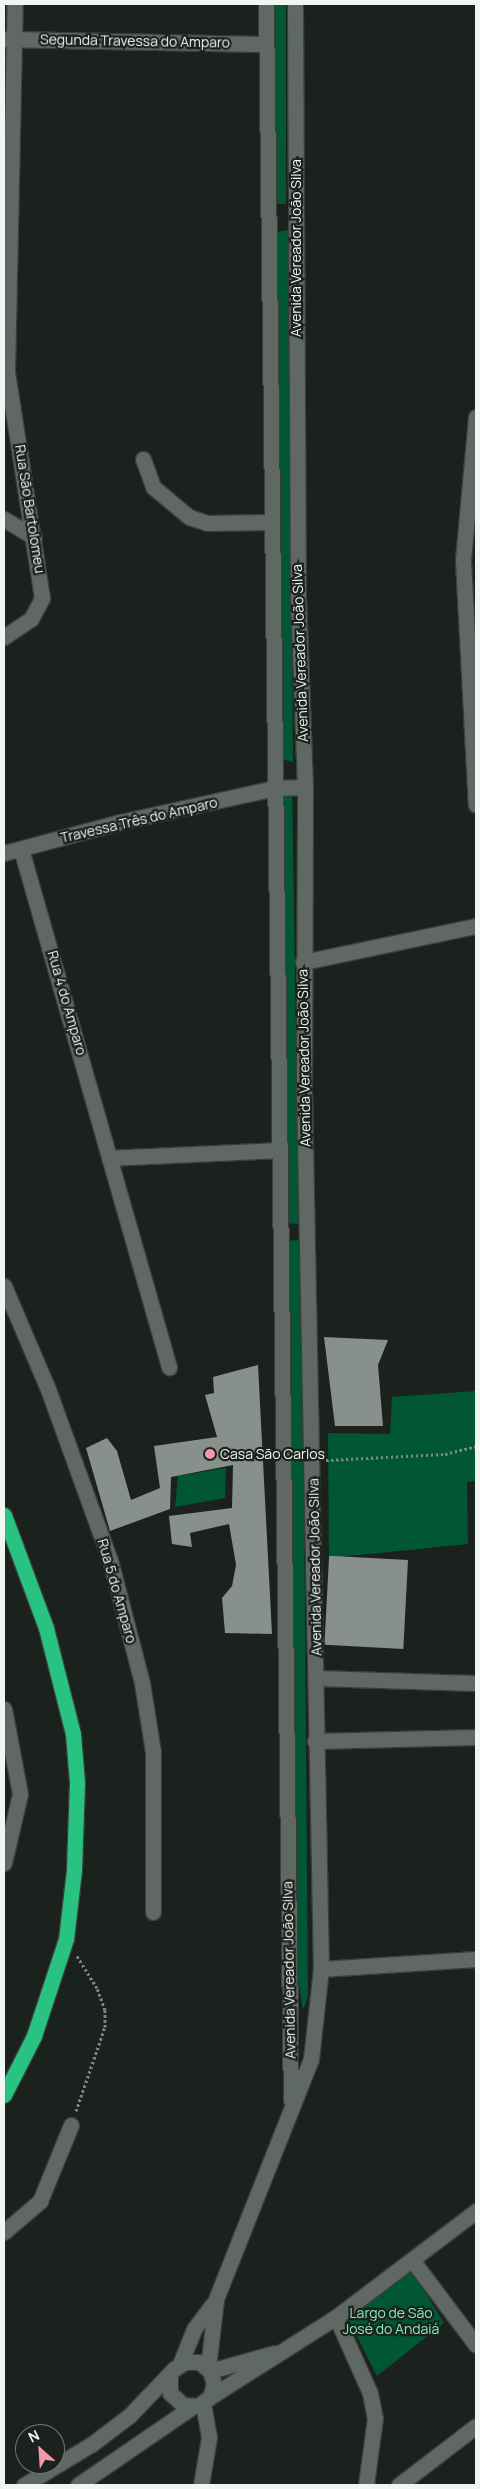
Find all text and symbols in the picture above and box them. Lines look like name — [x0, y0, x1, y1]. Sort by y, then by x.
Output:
street label: Segunda Travessa do Amparo — [40, 31, 230, 51]
street label: Avenida Vereador João Silva — [288, 159, 304, 337]
street label: Rua São Bartolomeu — [12, 443, 48, 575]
street label: Avenida Vereador João Silva — [289, 564, 311, 742]
street label: Travessa Três do Amparo — [59, 794, 219, 846]
street label: Rua 4 do Amparo — [44, 949, 90, 1057]
street label: Avenida Vereador João Silva — [294, 969, 314, 1147]
place label: Casa São Carlos — [220, 1446, 325, 1462]
marker: Casa São Carlos — [204, 1448, 216, 1460]
street label: Avenida Vereador João Silva — [305, 1478, 325, 1656]
street label: Rua 5 do Amparo — [94, 1537, 140, 1645]
street label: Avenida Vereador João Silva — [279, 1881, 299, 2059]
park label: Largo de São José do Andaiá — [343, 2305, 439, 2338]
north arrow — [15, 2424, 65, 2474]
text: N — [25, 2425, 42, 2447]

